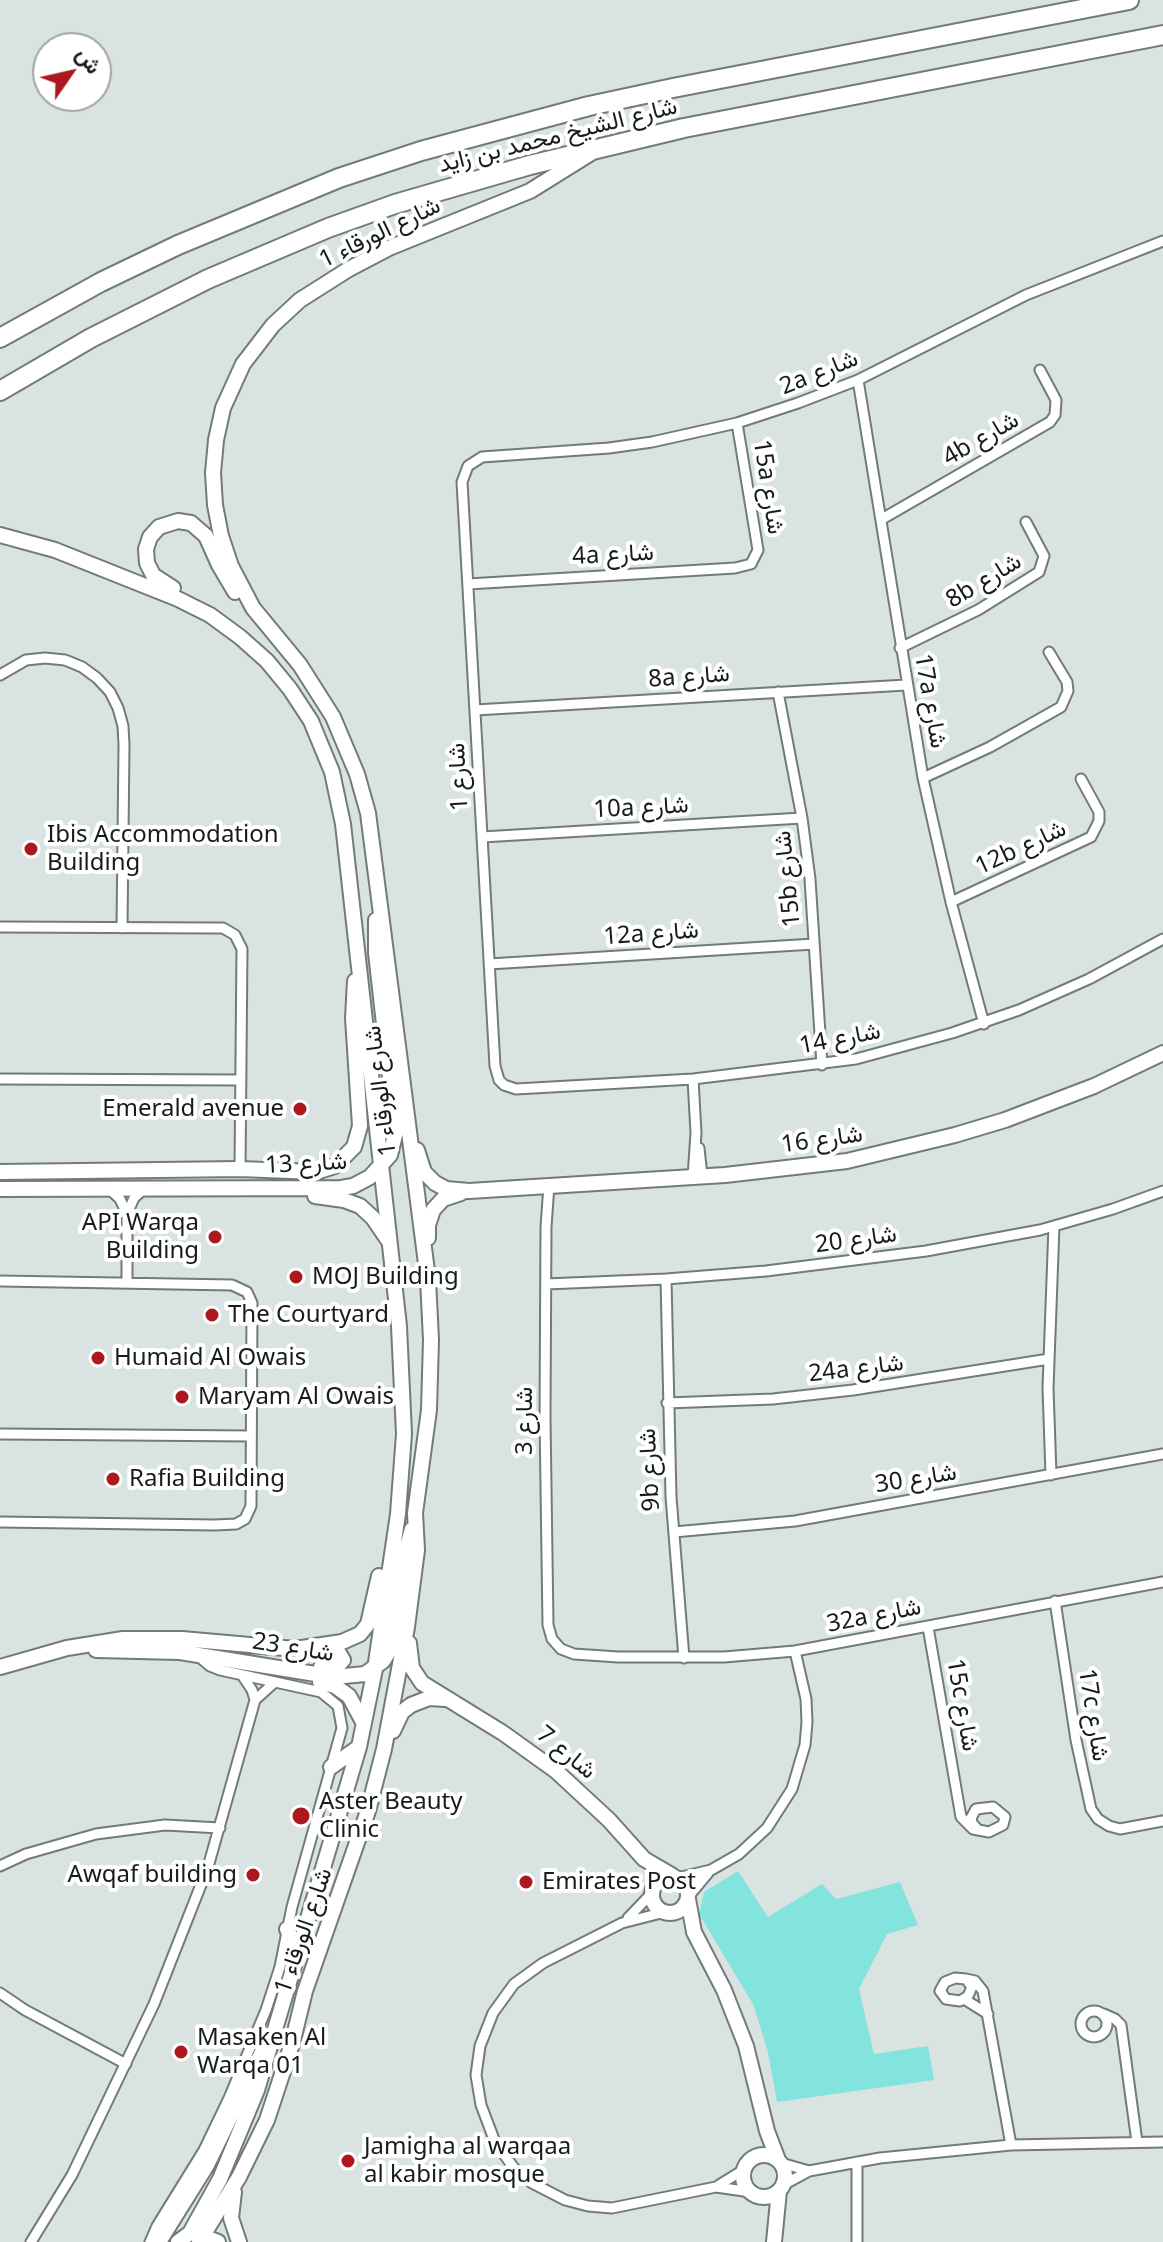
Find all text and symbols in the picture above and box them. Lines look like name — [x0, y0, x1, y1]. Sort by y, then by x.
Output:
north arrow — [32, 32, 112, 112]
text: ش — [70, 40, 110, 79]
street label: شارع الشيخ محمد بن زايد — [436, 92, 680, 180]
street label: شارع الورقاء 1 — [315, 191, 445, 275]
street label: 2a شارع — [776, 344, 862, 402]
street label: 4b شارع — [938, 406, 1024, 472]
street label: 15a شارع — [746, 438, 790, 536]
street label: 4a شارع — [571, 538, 655, 572]
street label: 8b شارع — [941, 547, 1027, 615]
street label: 17a شارع — [908, 652, 952, 750]
street label: 8a شارع — [647, 660, 731, 694]
street label: شارع 1 — [443, 742, 475, 812]
street label: 10a شارع — [593, 791, 689, 825]
street label: 12b شارع — [971, 815, 1071, 881]
place label: Ibis Accommodation Building — [47, 821, 279, 877]
street label: 15b شارع — [769, 829, 807, 929]
marker: Ibis Accommodation Building — [22, 840, 40, 858]
street label: 12a شارع — [602, 916, 700, 952]
street label: شارع 14 — [797, 1017, 883, 1061]
street label: شارع الورقاء 1 — [359, 1024, 403, 1158]
place label: Emerald avenue — [102, 1095, 284, 1123]
marker: Emerald avenue — [291, 1100, 309, 1118]
street label: شارع 16 — [779, 1120, 865, 1160]
street label: شارع 13 — [264, 1147, 348, 1181]
place label: API Warqa Building — [82, 1209, 199, 1265]
street label: شارع 20 — [813, 1220, 899, 1260]
marker: API Warqa Building — [206, 1228, 224, 1246]
place label: MOJ Building — [312, 1263, 459, 1291]
marker: MOJ Building — [287, 1268, 305, 1286]
place label: The Courtyard — [228, 1301, 389, 1329]
marker: The Courtyard — [203, 1306, 221, 1324]
place label: Humaid Al Owais — [114, 1344, 306, 1372]
marker: Humaid Al Owais — [89, 1349, 107, 1367]
street label: 24a شارع — [807, 1349, 905, 1389]
place label: Maryam Al Owais — [198, 1383, 394, 1411]
street label: شارع 3 — [511, 1387, 539, 1455]
marker: Maryam Al Owais — [173, 1388, 191, 1406]
street label: 9b شارع — [633, 1428, 667, 1512]
street label: شارع 30 — [873, 1458, 959, 1500]
place label: Rafia Building — [129, 1465, 285, 1493]
marker: Rafia Building — [104, 1470, 122, 1488]
street label: 32a شارع — [824, 1593, 924, 1639]
street label: شارع 23 — [250, 1627, 336, 1669]
street label: 15c شارع — [940, 1656, 984, 1754]
street label: 17c شارع — [1071, 1667, 1115, 1763]
street label: شارع 7 — [530, 1720, 602, 1786]
place label: Aster Beauty Clinic — [319, 1788, 463, 1844]
marker: Aster Beauty Clinic — [290, 1805, 312, 1827]
place label: Awqaf building — [68, 1861, 237, 1889]
street label: شارع الورقاء 1 — [269, 1864, 339, 1998]
marker: Awqaf building — [244, 1866, 262, 1884]
place label: Emirates Post — [542, 1868, 696, 1896]
marker: Emirates Post — [517, 1873, 535, 1891]
place label: Masaken Al Warqa 01 — [197, 2024, 326, 2080]
marker: Masaken Al Warqa 01 — [172, 2043, 190, 2061]
place label: Jamigha al warqaa al kabir mosque — [364, 2133, 571, 2189]
marker: Jamigha al warqaa al kabir mosque — [339, 2152, 357, 2170]

